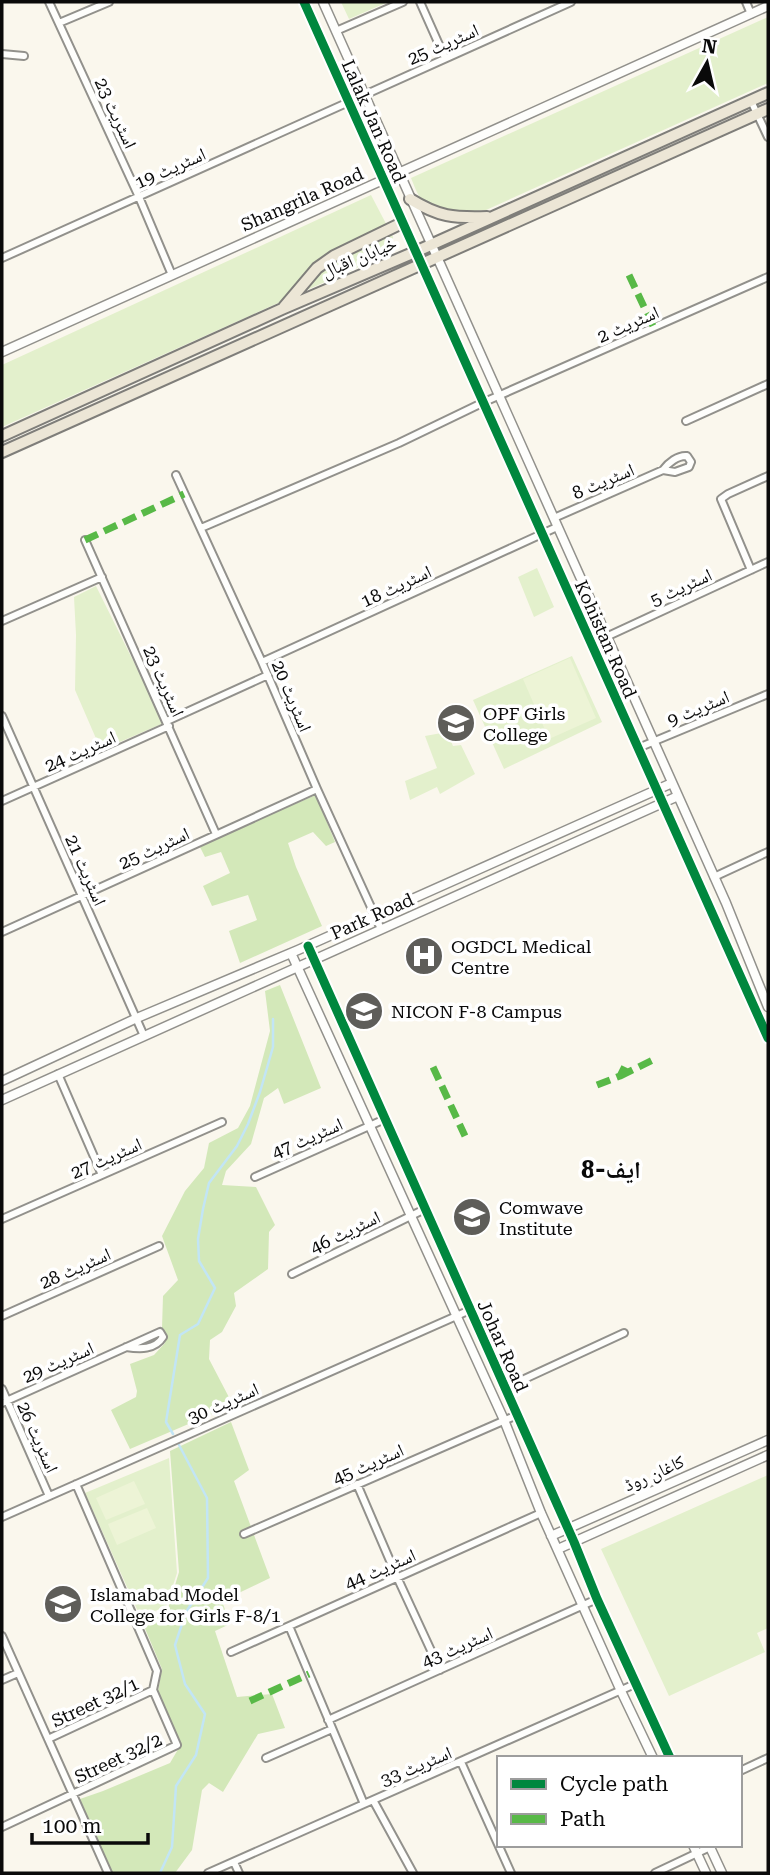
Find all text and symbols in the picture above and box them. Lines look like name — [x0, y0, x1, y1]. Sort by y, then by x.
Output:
street label: اسٹریٹ 25 — [404, 19, 482, 69]
north arrow — [672, 28, 742, 98]
text: N — [700, 34, 719, 59]
street label: Lalak Jan Road — [338, 56, 411, 186]
street label: اسٹریٹ 23 — [90, 74, 141, 152]
street label: اسٹریٹ 19 — [131, 143, 209, 193]
street label: Shangrila Road — [238, 162, 367, 235]
street label: خیابان اقبال — [318, 232, 400, 283]
street label: اسٹریٹ 2 — [594, 301, 662, 347]
street label: اسٹریٹ 8 — [569, 459, 637, 504]
street label: اسٹریٹ 18 — [357, 561, 435, 612]
street label: اسٹریٹ 5 — [647, 564, 715, 611]
street label: Kohistan Road — [571, 577, 642, 702]
street label: اسٹریٹ 23 — [139, 642, 189, 720]
street label: اسٹریٹ 20 — [267, 657, 316, 735]
street label: اسٹریٹ 9 — [664, 686, 732, 731]
school or university icon: OPF Girls College — [435, 702, 477, 744]
place label: OPF Girls College — [483, 703, 565, 745]
street label: اسٹریٹ 24 — [41, 726, 119, 776]
street label: اسٹریٹ 25 — [115, 823, 193, 874]
street label: اسٹریٹ 21 — [61, 831, 111, 909]
street label: Park Road — [327, 888, 417, 944]
hospital icon: OGDCL Medical Centre — [403, 935, 445, 977]
place label: OGDCL Medical Centre — [451, 936, 592, 978]
school or university icon: NICON F-8 Campus — [343, 990, 385, 1032]
place label: NICON F-8 Campus — [391, 1001, 562, 1022]
street label: اسٹریٹ 47 — [268, 1113, 346, 1163]
street label: اسٹریٹ 27 — [67, 1133, 145, 1183]
district label: ایف-8 — [581, 1156, 641, 1184]
school or university icon: Comwave Institute — [451, 1196, 493, 1238]
place label: Comwave Institute — [499, 1197, 583, 1239]
street label: اسٹریٹ 46 — [306, 1206, 384, 1258]
street label: اسٹریٹ 28 — [36, 1243, 114, 1293]
street label: Johar Road — [473, 1297, 533, 1396]
street label: اسٹریٹ 29 — [19, 1337, 97, 1387]
street label: اسٹریٹ 30 — [184, 1378, 262, 1428]
street label: اسٹریٹ 26 — [13, 1398, 63, 1476]
street label: اسٹریٹ 45 — [329, 1439, 407, 1489]
street label: کاغان روڈ — [621, 1450, 688, 1496]
street label: اسٹریٹ 44 — [341, 1544, 419, 1594]
school or university icon: Islamabad Model College for Girls F-8/1 — [42, 1583, 84, 1625]
place label: Islamabad Model College for Girls F-8/1 — [90, 1584, 281, 1626]
street label: اسٹریٹ 43 — [418, 1622, 496, 1672]
street label: Street 32/1 — [48, 1673, 142, 1731]
street label: Street 32/2 — [71, 1729, 165, 1787]
street label: اسٹریٹ 33 — [377, 1742, 455, 1791]
legend — [497, 1756, 742, 1847]
text: Cycle path — [560, 1772, 669, 1796]
scale bar — [32, 1801, 147, 1845]
text: Path — [560, 1807, 606, 1831]
text: 100 m — [42, 1814, 102, 1838]

